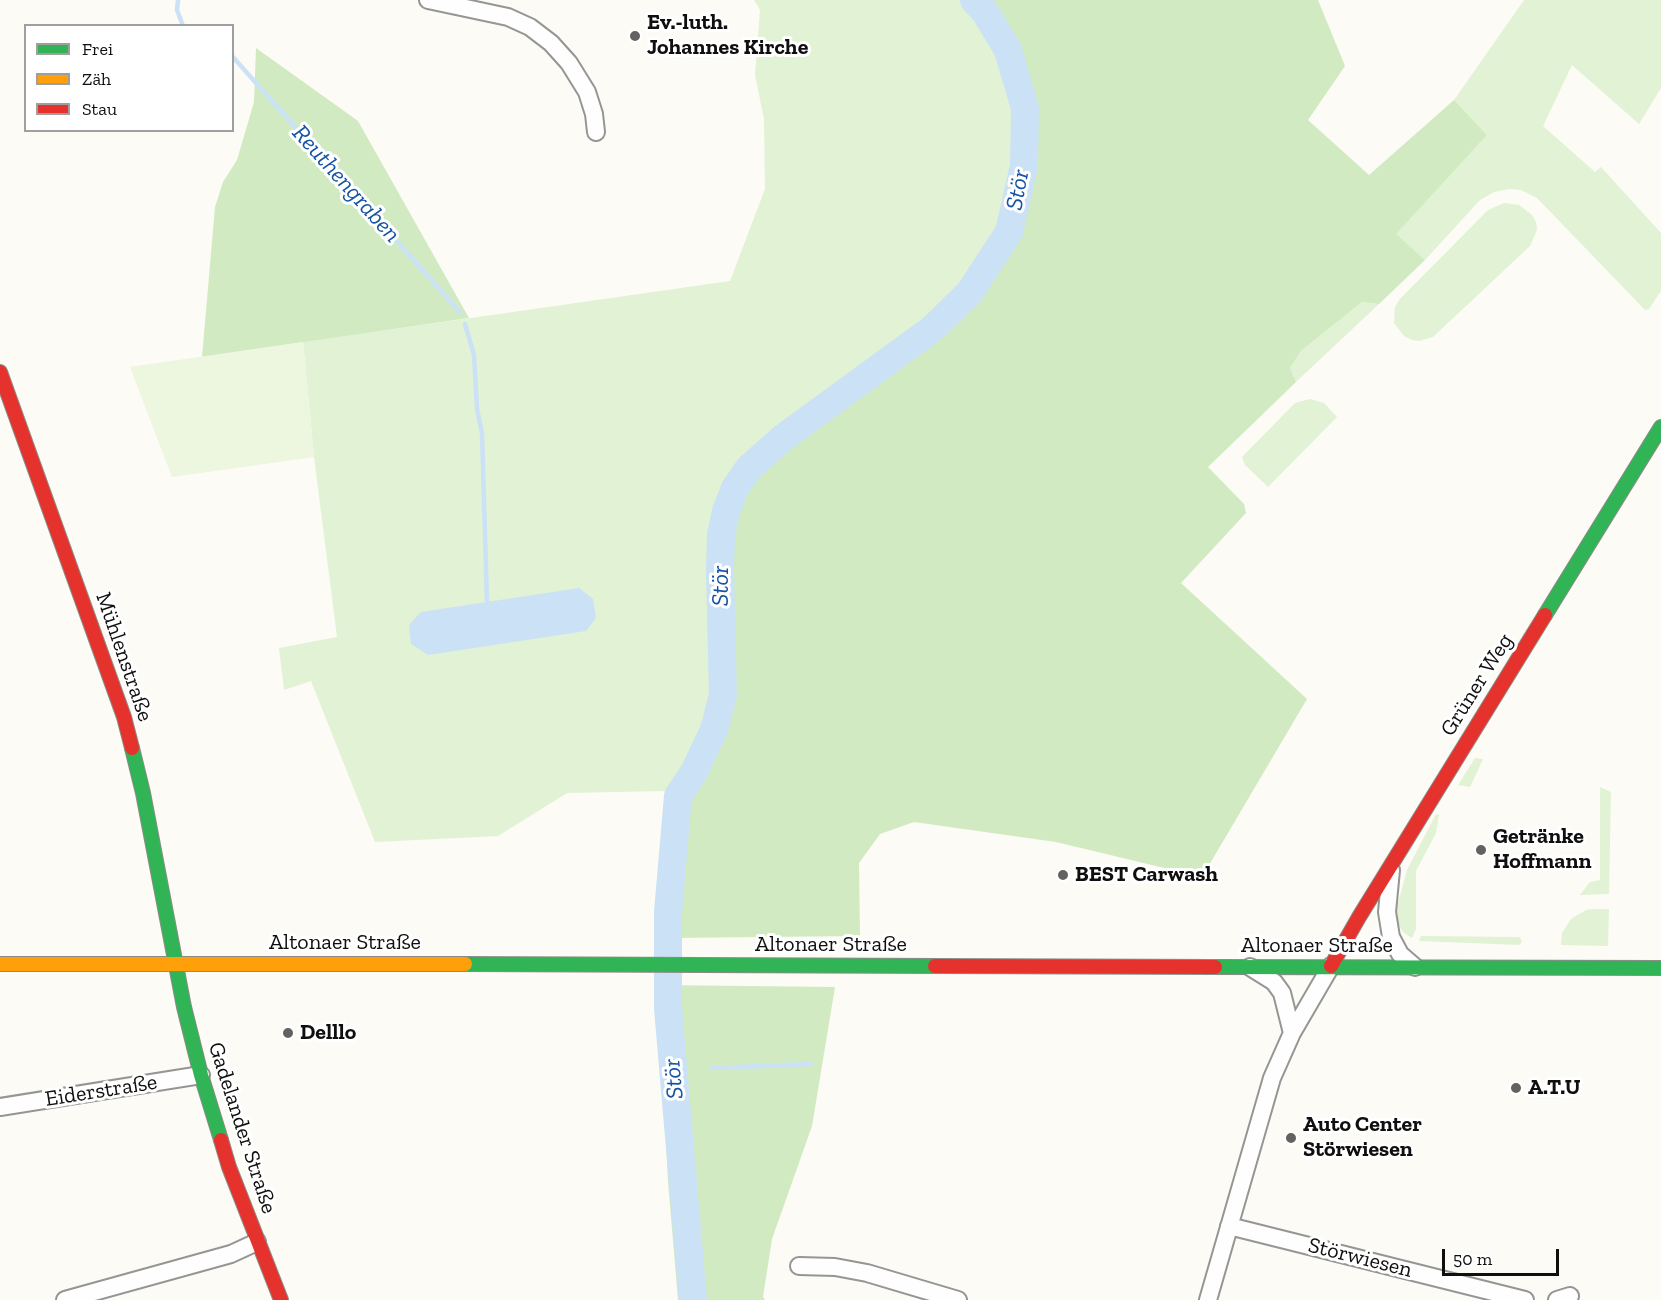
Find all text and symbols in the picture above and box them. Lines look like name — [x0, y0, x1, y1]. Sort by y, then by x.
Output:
place label: Ev.-luth. Johannes Kirche — [647, 10, 808, 62]
legend — [24, 24, 234, 132]
marker: Ev.-luth. Johannes Kirche — [628, 29, 642, 43]
text: Frei — [82, 38, 113, 60]
text: Zäh — [82, 68, 111, 90]
text: Stau — [82, 98, 117, 120]
water label: Reuthengraben — [286, 119, 406, 249]
water label: Stör — [1000, 167, 1036, 213]
water label: Stör — [707, 566, 735, 606]
street label: Mühlenstraße — [90, 589, 158, 725]
street label: Grüner Weg — [1435, 629, 1519, 741]
place label: Getränke Hoffmann — [1493, 824, 1592, 876]
marker: Getränke Hoffmann — [1474, 843, 1488, 857]
place label: BEST Carwash — [1075, 862, 1218, 888]
marker: BEST Carwash — [1056, 868, 1070, 882]
street label: Altonaer Straße — [269, 930, 421, 956]
street label: Altonaer Straße — [755, 932, 907, 958]
street label: Altonaer Straße — [1241, 933, 1393, 959]
place label: Delllo — [300, 1020, 356, 1046]
marker: Delllo — [281, 1026, 295, 1040]
street label: Gadelander Straße — [202, 1039, 282, 1217]
water label: Stör — [658, 1058, 690, 1100]
street label: Eiderstraße — [43, 1069, 159, 1113]
place label: A.T.U — [1528, 1075, 1581, 1101]
marker: A.T.U — [1509, 1081, 1523, 1095]
place label: Auto Center Störwiesen — [1303, 1112, 1422, 1164]
marker: Auto Center Störwiesen — [1284, 1131, 1298, 1145]
street label: Störwiesen — [1305, 1232, 1415, 1284]
scale bar — [1445, 1237, 1562, 1275]
text: 50 m — [1453, 1248, 1492, 1270]

